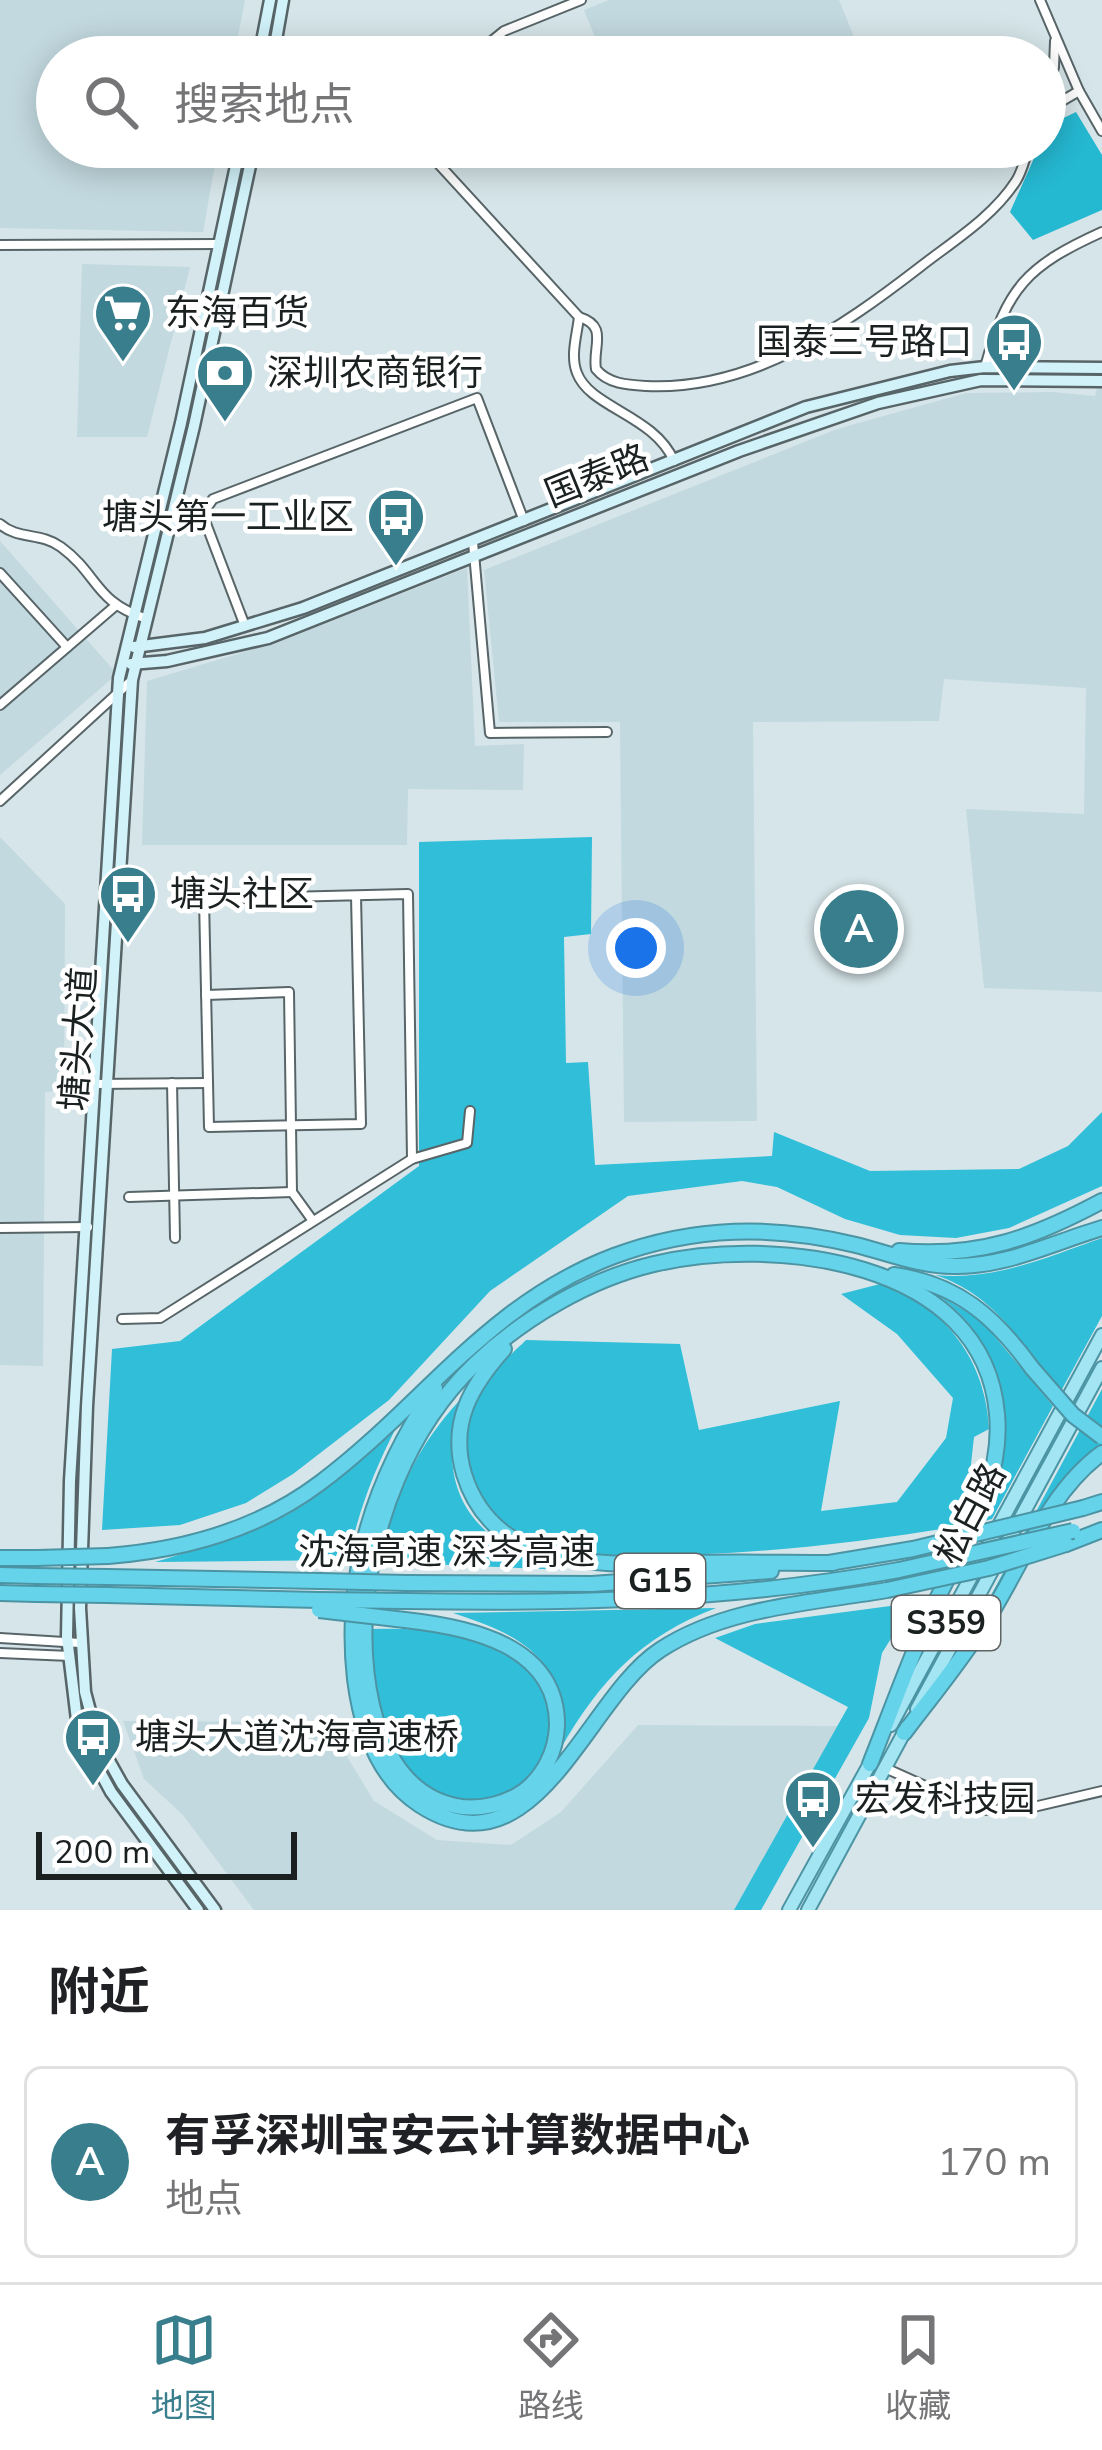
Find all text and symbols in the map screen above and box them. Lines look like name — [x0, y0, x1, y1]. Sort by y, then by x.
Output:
search box — [36, 36, 1066, 168]
icon: search — [78, 69, 144, 135]
text: 搜索地点 — [174, 75, 354, 136]
supermarket icon: 东海百货 — [92, 282, 154, 364]
place label: 东海百货 — [165, 289, 309, 338]
bus stop icon: 国泰三号路口 — [983, 311, 1045, 393]
place label: 国泰三号路口 — [756, 318, 972, 367]
bank icon: 深圳农商银行 — [194, 342, 256, 424]
place label: 深圳农商银行 — [267, 349, 483, 398]
street label: 国泰路 — [538, 433, 656, 519]
bus stop icon: 塘头第一工业区 — [365, 486, 427, 568]
place label: 塘头第一工业区 — [102, 493, 354, 542]
bus stop icon: 塘头社区 — [97, 863, 159, 945]
place label: 塘头社区 — [170, 870, 314, 919]
pin: A — [820, 884, 898, 974]
your location — [606, 918, 666, 978]
street label: 塘头大道 — [50, 965, 108, 1113]
street label: 松白路 — [924, 1455, 1018, 1573]
street label: 沈海高速 深岑高速 — [298, 1528, 596, 1577]
road number: G15 — [615, 1554, 705, 1608]
road number: S359 — [892, 1596, 1000, 1650]
bus stop icon: 塘头大道沈海高速桥 — [62, 1706, 124, 1788]
place label: 塘头大道沈海高速桥 — [135, 1713, 459, 1762]
bus stop icon: 宏发科技园 — [782, 1768, 844, 1850]
place label: 宏发科技园 — [855, 1775, 1035, 1824]
scale bar — [36, 1826, 297, 1879]
text: 200 m — [54, 1830, 150, 1875]
text: 附近 — [48, 1957, 150, 2027]
text: 有孚深圳宝安云计算数据中心 — [165, 2106, 750, 2167]
text: A — [75, 2136, 105, 2189]
text: 170 m — [937, 2136, 1051, 2189]
text: 地点 — [165, 2173, 243, 2226]
tab: 地图 — [151, 2307, 217, 2429]
tab: 路线 — [518, 2307, 584, 2429]
tab: 收藏 — [885, 2307, 951, 2429]

